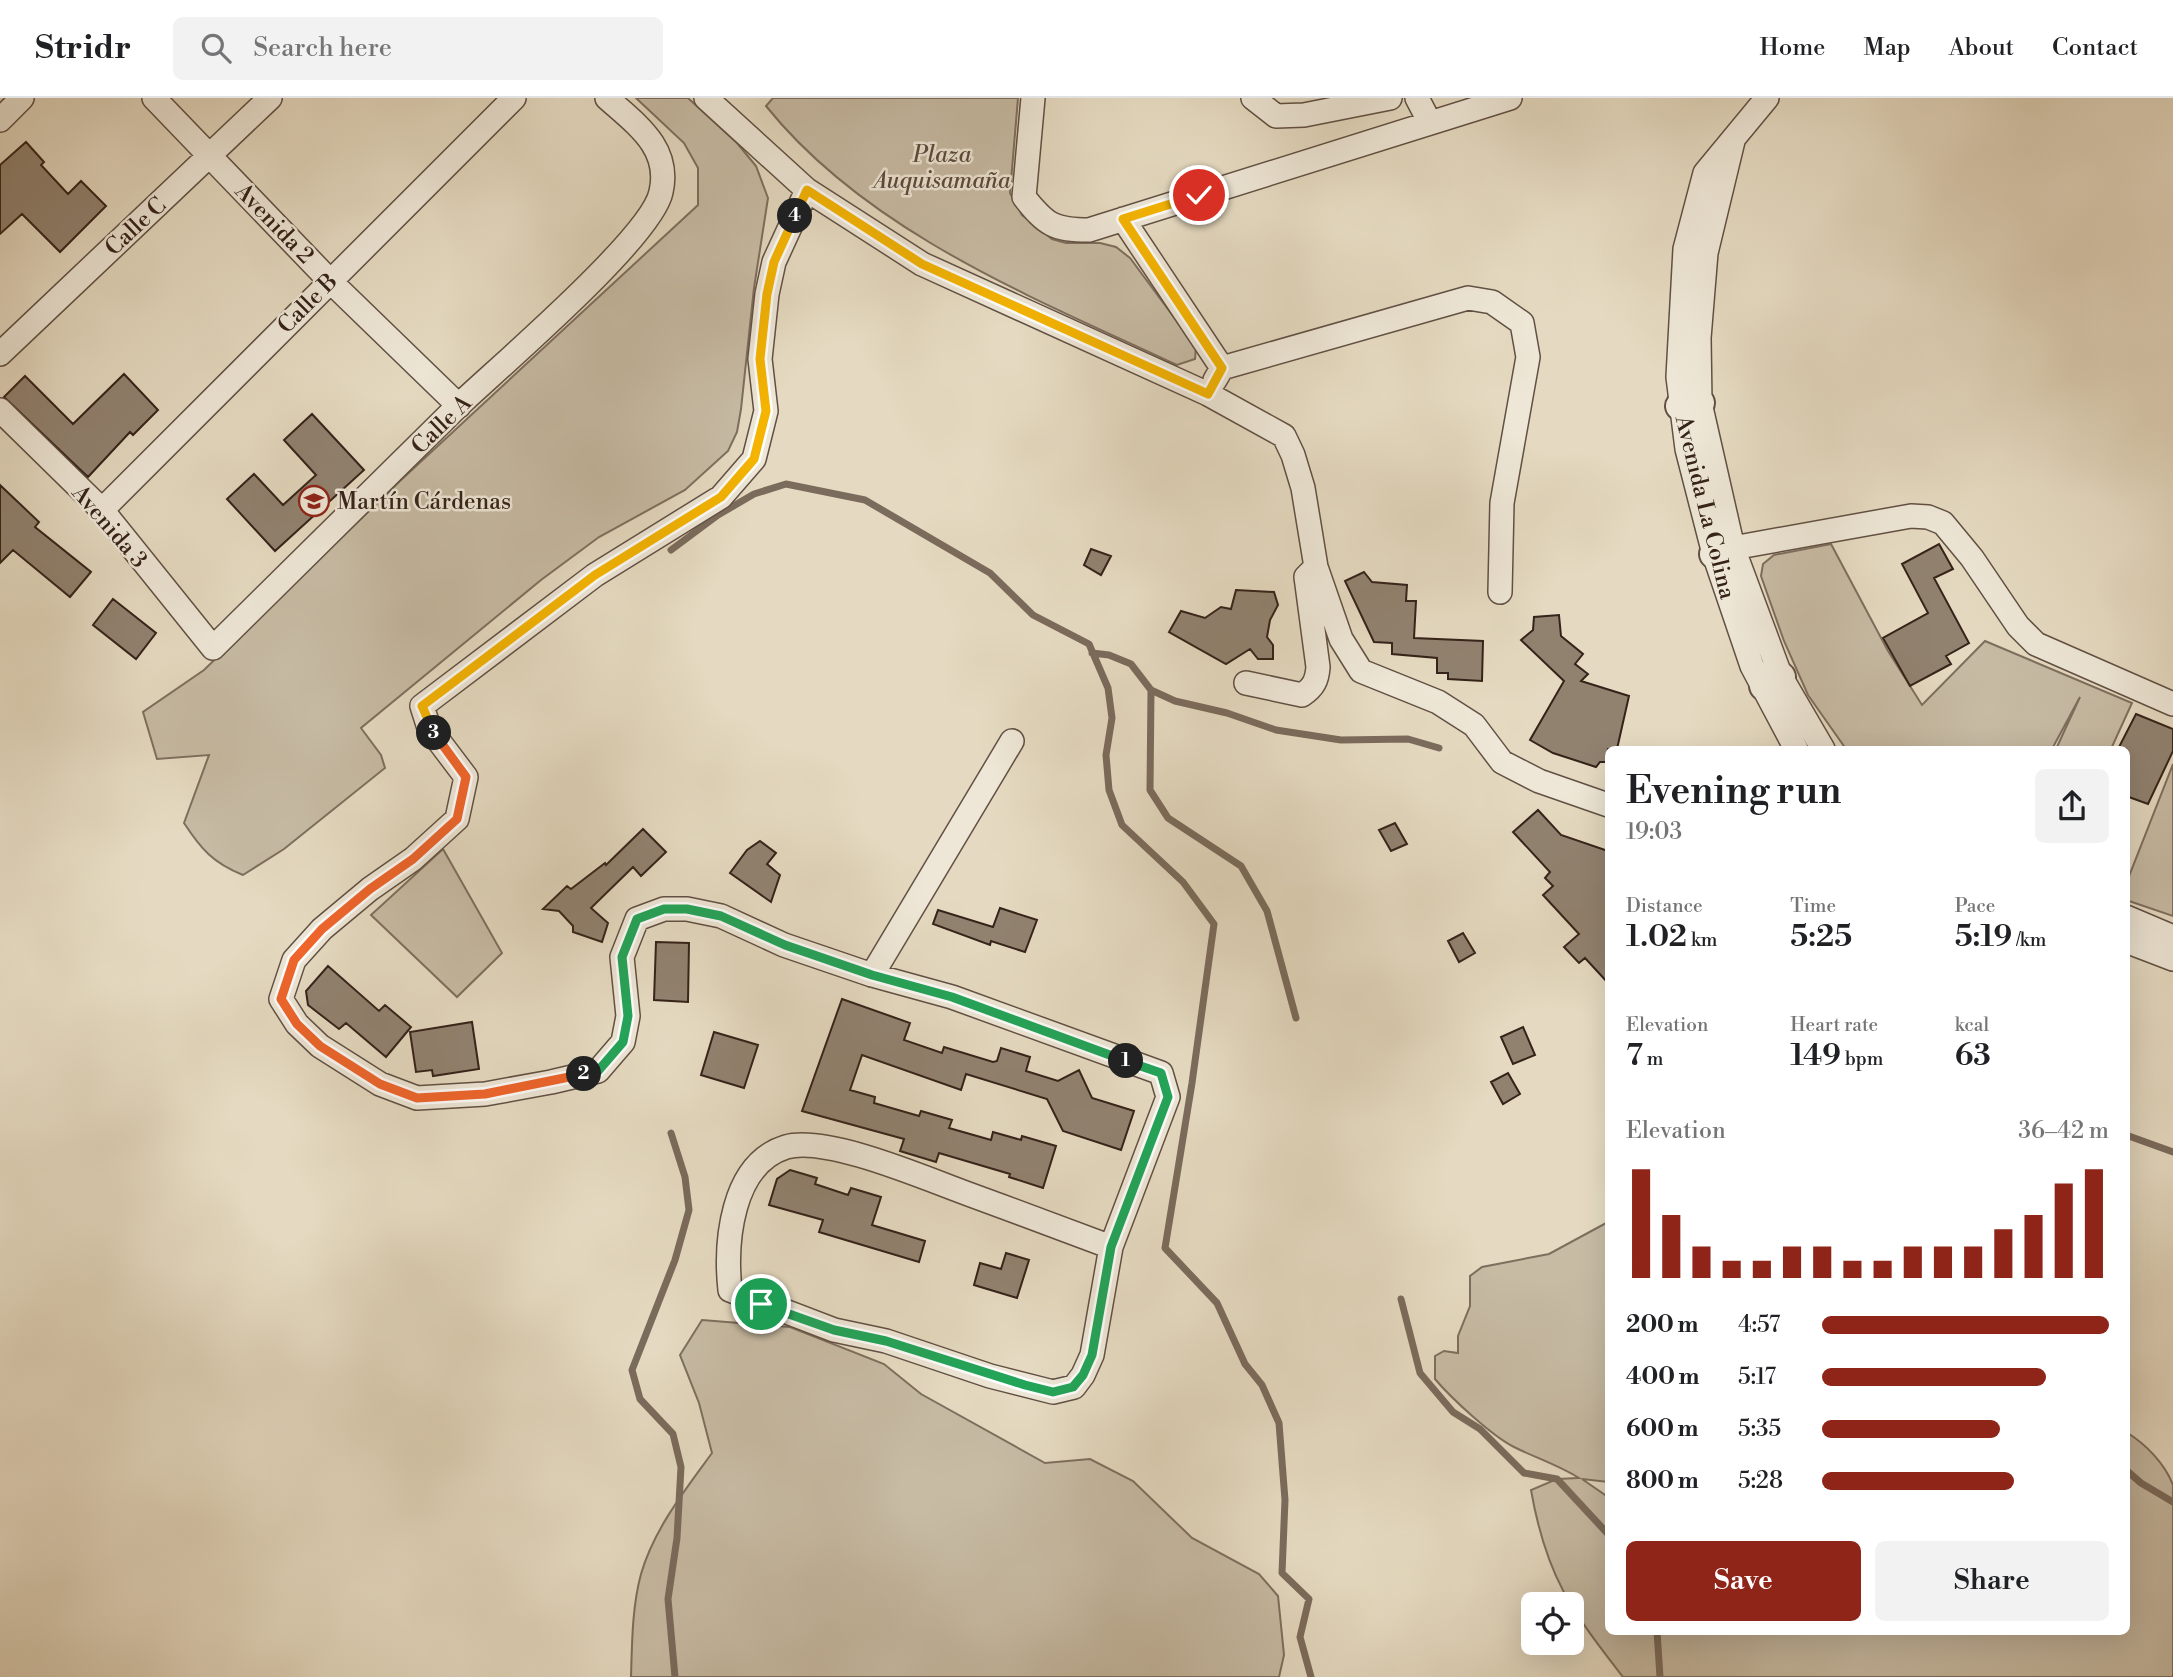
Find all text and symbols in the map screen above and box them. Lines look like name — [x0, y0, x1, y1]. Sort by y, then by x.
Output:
search box — [173, 17, 663, 80]
text: Stridr — [35, 28, 131, 69]
icon: search — [197, 29, 235, 67]
text: Search here — [253, 32, 392, 64]
text: Home — [1760, 33, 1825, 63]
text: Map — [1863, 33, 1911, 63]
text: About — [1949, 33, 2014, 63]
text: Contact — [2052, 33, 2138, 63]
park label: Plaza Auquisamaña — [870, 141, 1011, 195]
pin — [1169, 165, 1229, 225]
icon: check — [1180, 176, 1218, 214]
street label: Avenida 2 — [228, 177, 320, 270]
street label: Calle C — [99, 192, 172, 262]
pin: 4 — [778, 198, 812, 234]
text: 4 — [788, 203, 801, 227]
street label: Calle B — [272, 268, 344, 340]
street label: Calle A — [406, 388, 479, 460]
street label: Avenida La Colina — [1668, 412, 1741, 602]
street label: Avenida 3 — [65, 479, 153, 574]
school or university icon: Martín Cárdenas — [297, 484, 331, 518]
place label: Martín Cárdenas — [337, 488, 511, 516]
pin: 3 — [416, 716, 452, 750]
text: 3 — [428, 720, 439, 744]
text: Evening run — [1626, 768, 1841, 815]
button: share — [2035, 769, 2109, 843]
text: 19:03 — [1626, 818, 1682, 846]
text: Distance — [1626, 894, 1703, 918]
text: Time — [1790, 894, 1836, 918]
text: Pace — [1955, 894, 1995, 918]
text: 1.02 — [1626, 918, 1687, 956]
text: 5:25 — [1790, 918, 1852, 956]
text: 5:19 — [1955, 918, 2012, 956]
text: km — [1687, 928, 1717, 952]
text: /km — [2012, 928, 2046, 952]
text: Elevation — [1626, 1013, 1708, 1037]
text: Heart rate — [1790, 1013, 1878, 1037]
text: kcal — [1955, 1013, 1989, 1037]
text: 7 — [1626, 1037, 1643, 1075]
text: 149 — [1790, 1037, 1841, 1075]
text: 63 — [1955, 1037, 1991, 1075]
pin: 1 — [1108, 1044, 1144, 1079]
text: m — [1643, 1047, 1663, 1071]
text: bpm — [1841, 1047, 1883, 1071]
text: 1 — [1121, 1048, 1130, 1072]
pin: 2 — [566, 1056, 602, 1091]
text: 2 — [578, 1061, 589, 1085]
text: Elevation — [1626, 1117, 1726, 1145]
text: 36–42 m — [2018, 1117, 2109, 1145]
pin — [731, 1274, 791, 1334]
icon: arrive — [742, 1285, 780, 1323]
text: 200 m — [1626, 1311, 1698, 1339]
text: 4:57 — [1738, 1311, 1780, 1339]
text: 400 m — [1626, 1363, 1699, 1391]
text: 5:17 — [1738, 1363, 1776, 1391]
text: 600 m — [1626, 1415, 1699, 1443]
text: 5:35 — [1738, 1415, 1781, 1443]
text: 800 m — [1626, 1467, 1699, 1495]
text: 5:28 — [1738, 1467, 1783, 1495]
button: Save — [1626, 1541, 1861, 1621]
button: Share — [1875, 1541, 2109, 1621]
map controls — [1521, 1592, 1584, 1655]
button: locate — [1521, 1592, 1584, 1655]

